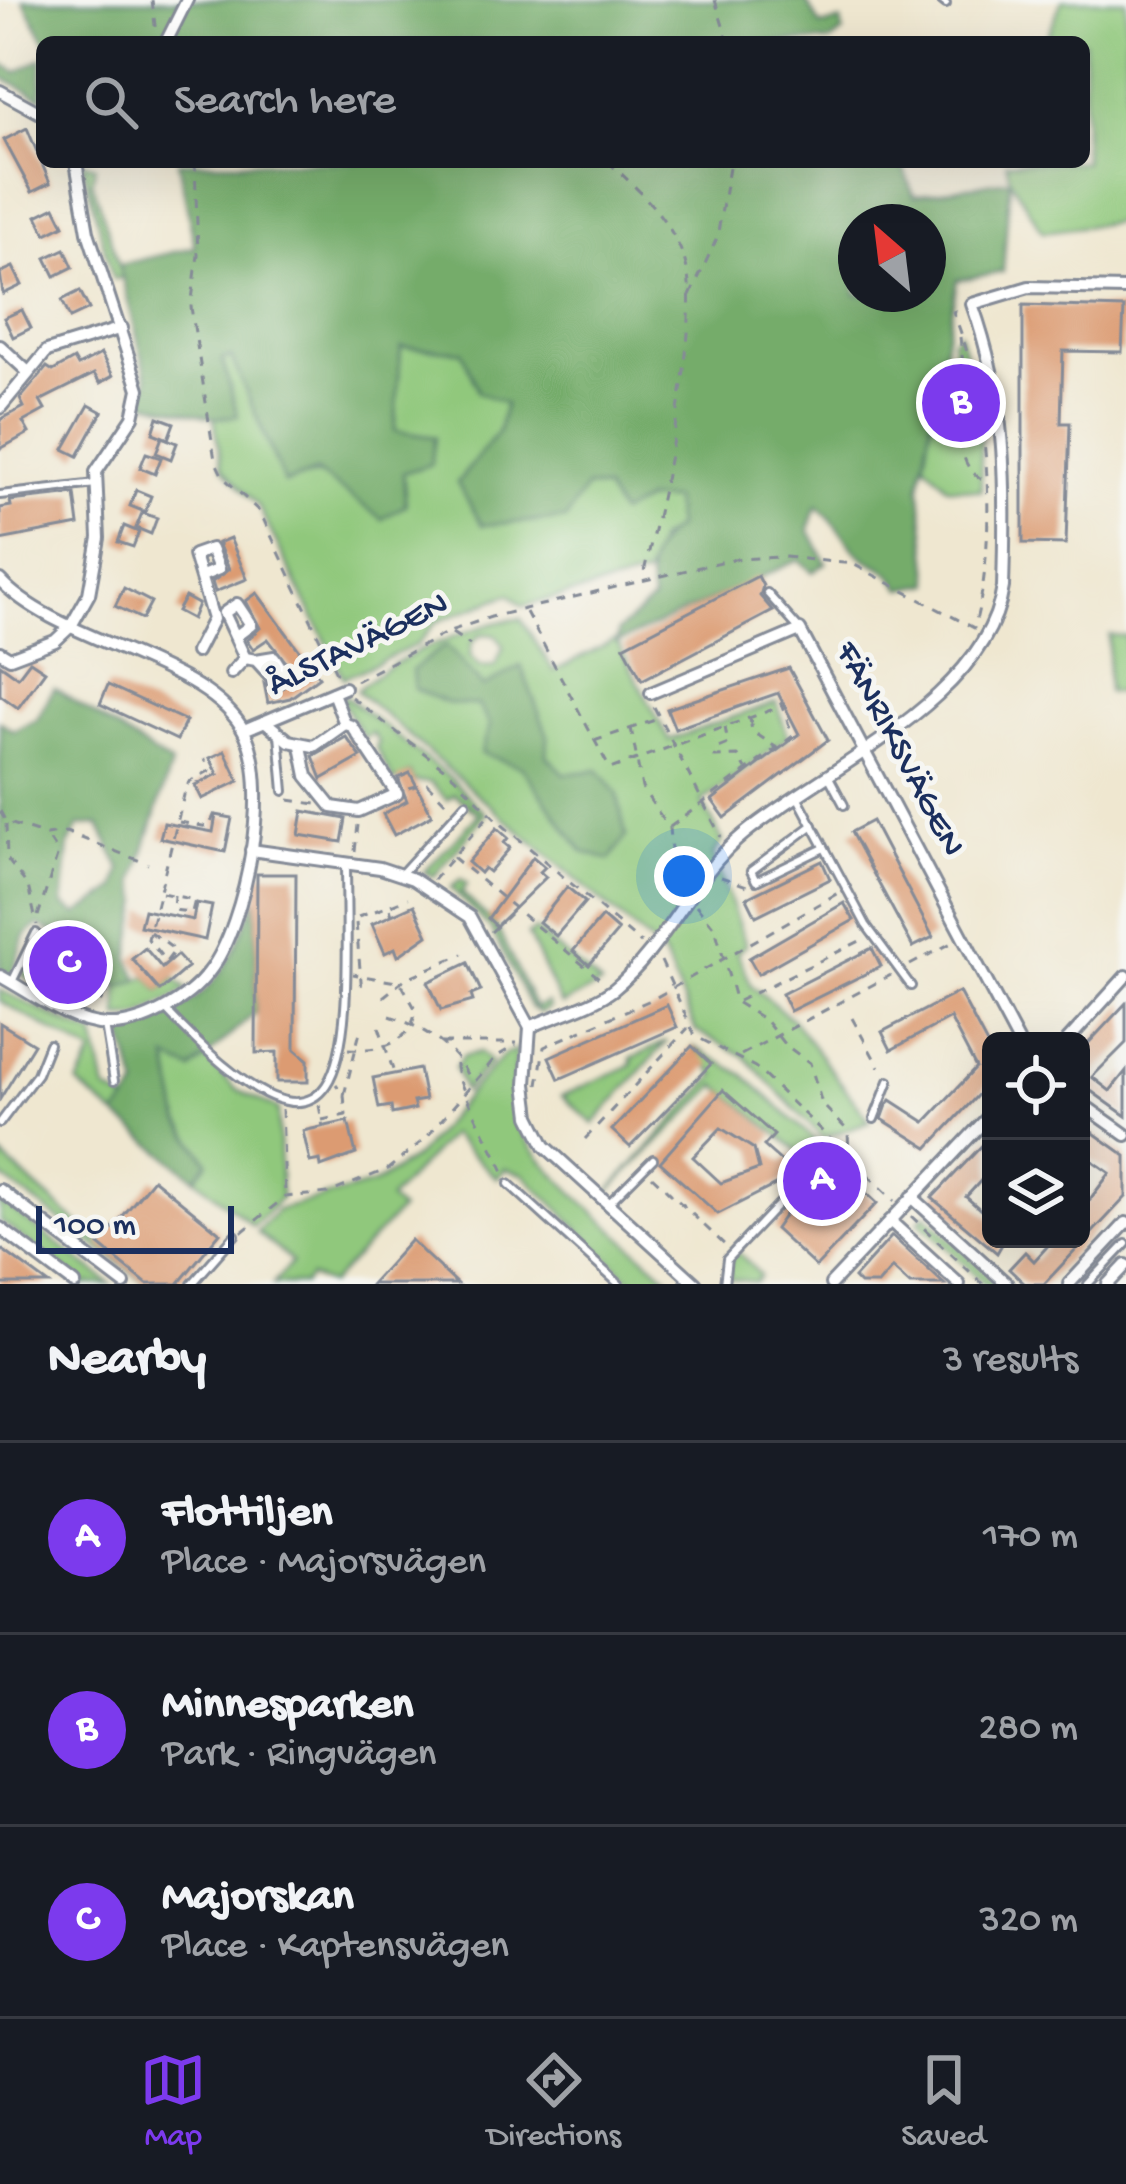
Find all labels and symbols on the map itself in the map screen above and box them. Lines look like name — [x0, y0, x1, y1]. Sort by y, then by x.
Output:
north arrow — [838, 204, 946, 312]
pin: B — [922, 358, 1000, 448]
street label: ÅLSTAVÄGEN — [261, 584, 457, 708]
street label: FÄNRIKSVÄGEN — [823, 634, 973, 865]
your location — [654, 846, 714, 906]
pin: C — [29, 920, 107, 1010]
pin: A — [783, 1136, 861, 1226]
scale bar — [36, 1200, 234, 1253]

